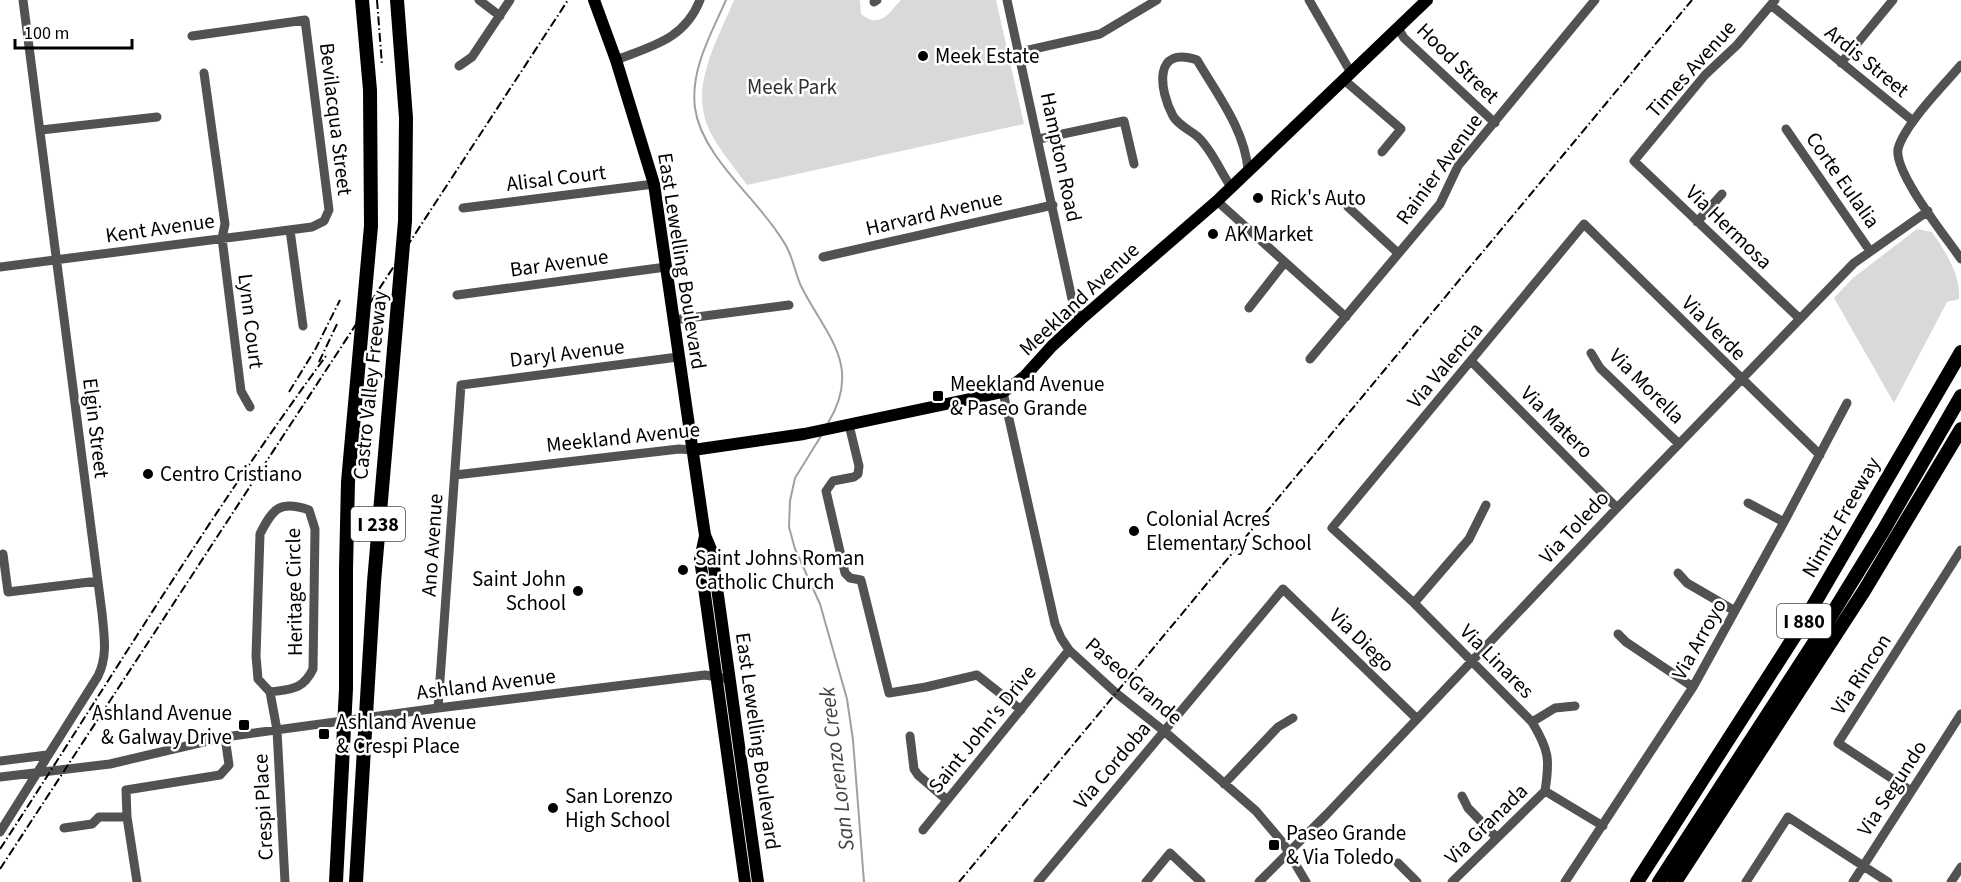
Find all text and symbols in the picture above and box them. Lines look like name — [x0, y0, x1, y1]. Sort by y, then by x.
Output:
scale bar — [15, 12, 132, 50]
street label: Times Avenue — [1639, 14, 1743, 124]
street label: Hood Street — [1410, 16, 1506, 110]
street label: Ardis Street — [1818, 18, 1916, 104]
text: 100 m — [24, 21, 69, 46]
street label: Bevilacqua Street — [312, 41, 360, 197]
place label: Meek Estate — [935, 41, 1039, 71]
marker: Meek Estate — [916, 49, 930, 63]
park label: Meek Park — [747, 72, 838, 102]
street label: Hampton Road — [1033, 89, 1089, 225]
street label: Rainier Avenue — [1388, 107, 1490, 231]
street label: Corte Eulalia — [1799, 126, 1887, 234]
street label: East Lewelling Boulevard — [650, 150, 714, 372]
street label: Alisal Court — [505, 157, 607, 199]
street label: Via Hermosa — [1679, 178, 1779, 276]
street label: Harvard Avenue — [863, 183, 1005, 243]
place label: Rick's Auto — [1270, 183, 1366, 213]
marker: Rick's Auto — [1251, 191, 1265, 205]
street label: Kent Avenue — [103, 205, 217, 251]
place label: AK Market — [1225, 219, 1313, 249]
marker: AK Market — [1206, 227, 1220, 241]
street label: Meekland Avenue — [1012, 235, 1146, 363]
street label: Bar Avenue — [508, 241, 610, 285]
street label: Lynn Court — [230, 272, 272, 370]
street label: Castro Valley Freeway — [345, 289, 395, 481]
street label: Via Verde — [1675, 289, 1753, 367]
street label: Via Valencia — [1400, 315, 1490, 415]
street label: Daryl Avenue — [508, 331, 626, 375]
street label: Via Morella — [1602, 341, 1692, 431]
place label: Meekland Avenue & Paseo Grande — [950, 369, 1105, 423]
street label: Elgin Street — [75, 376, 117, 480]
street label: Via Matero — [1514, 379, 1600, 465]
marker: Meekland Avenue & Paseo Grande — [931, 389, 945, 403]
street label: Meekland Avenue — [545, 414, 701, 460]
street label: Nimitz Freeway — [1794, 451, 1888, 583]
place label: Centro Cristiano — [160, 459, 302, 489]
marker: Centro Cristiano — [141, 467, 155, 481]
street label: Via Toledo — [1532, 484, 1616, 570]
street label: Ano Avenue — [413, 492, 451, 598]
place label: Colonial Acres Elementary School — [1146, 504, 1312, 558]
road number: I 238 — [351, 507, 405, 541]
marker: Colonial Acres Elementary School — [1127, 524, 1141, 538]
street label: Heritage Circle — [278, 528, 310, 656]
place label: Saint Johns Roman Catholic Church — [695, 543, 865, 597]
marker: Saint Johns Roman Catholic Church — [676, 563, 690, 577]
place label: Saint John School — [472, 564, 566, 618]
marker: Saint John School — [571, 584, 585, 598]
street label: Via Arroyo — [1664, 593, 1734, 685]
street label: Via Diego — [1323, 601, 1401, 679]
road number: I 880 — [1777, 604, 1831, 638]
street label: Via Linares — [1453, 617, 1541, 705]
street label: Via Rincon — [1824, 628, 1898, 720]
street label: East Lewelling Boulevard — [728, 630, 788, 852]
street label: Paseo Grande — [1079, 630, 1189, 732]
street label: Saint John's Drive — [921, 658, 1043, 800]
street label: Ashland Avenue — [415, 661, 557, 707]
water label: San Lorenzo Creek — [811, 685, 863, 853]
place label: Ashland Avenue & Galway Drive — [92, 698, 232, 752]
place label: Ashland Avenue & Crespi Place — [336, 707, 476, 761]
street label: Via Cordoba — [1066, 715, 1158, 815]
marker: Ashland Avenue & Galway Drive — [237, 718, 251, 732]
marker: Ashland Avenue & Crespi Place — [317, 727, 331, 741]
street label: Via Segundo — [1850, 734, 1934, 842]
street label: Crespi Place — [245, 753, 281, 861]
street label: Via Granada — [1438, 777, 1534, 871]
place label: San Lorenzo High School — [565, 781, 673, 835]
marker: San Lorenzo High School — [546, 801, 560, 815]
place label: Paseo Grande & Via Toledo — [1286, 818, 1406, 872]
marker: Paseo Grande & Via Toledo — [1267, 838, 1281, 852]

